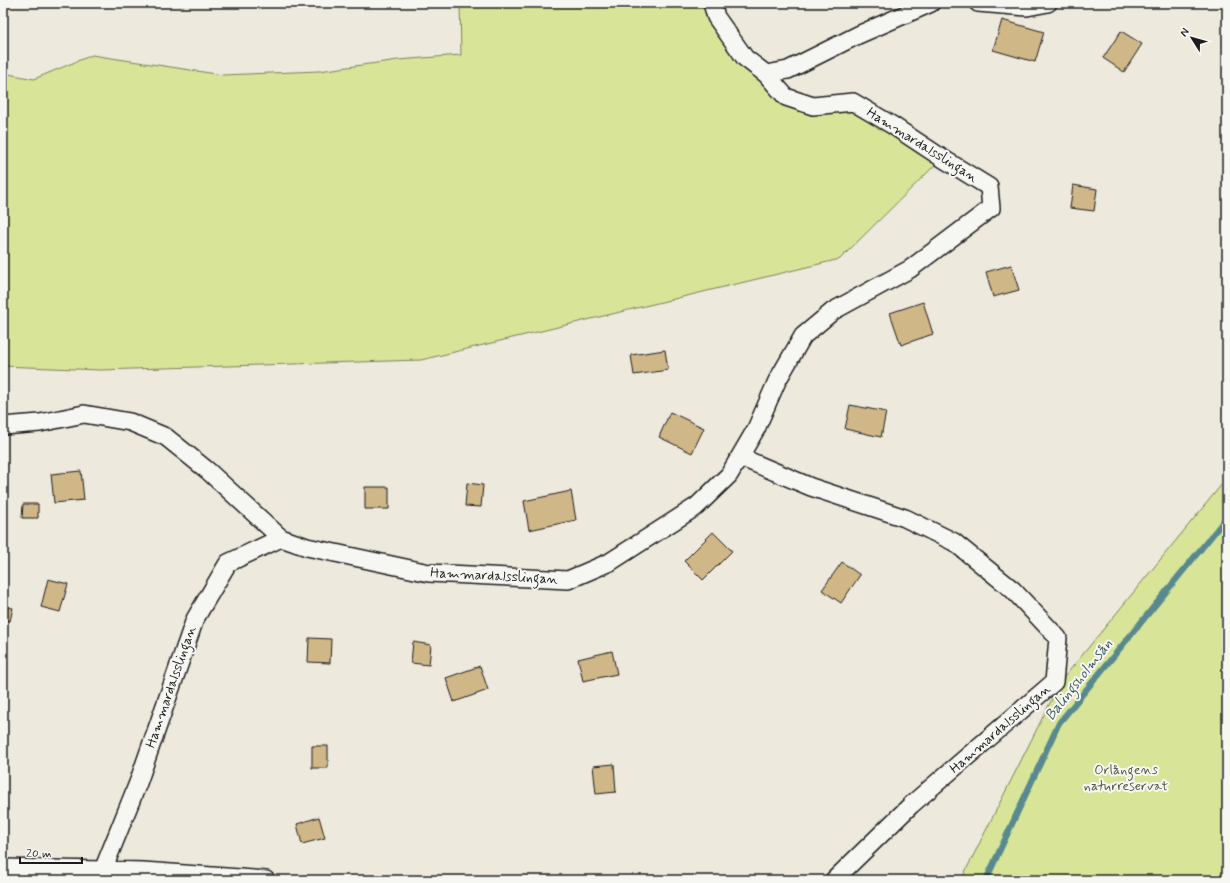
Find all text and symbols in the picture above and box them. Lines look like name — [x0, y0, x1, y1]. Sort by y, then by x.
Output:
north arrow — [1172, 18, 1212, 58]
text: N — [1177, 25, 1193, 40]
street label: Hammardalsslingan — [862, 104, 981, 188]
street label: Hammardalsslingan — [430, 564, 558, 590]
street label: Hammardalsslingan — [142, 624, 202, 751]
water label: Balingsholmsån — [1041, 635, 1119, 726]
street label: Hammardalsslingan — [946, 680, 1055, 779]
park label: Orlångens naturreservat — [1084, 761, 1169, 795]
scale bar — [20, 839, 82, 865]
text: 20 m — [26, 846, 52, 862]

